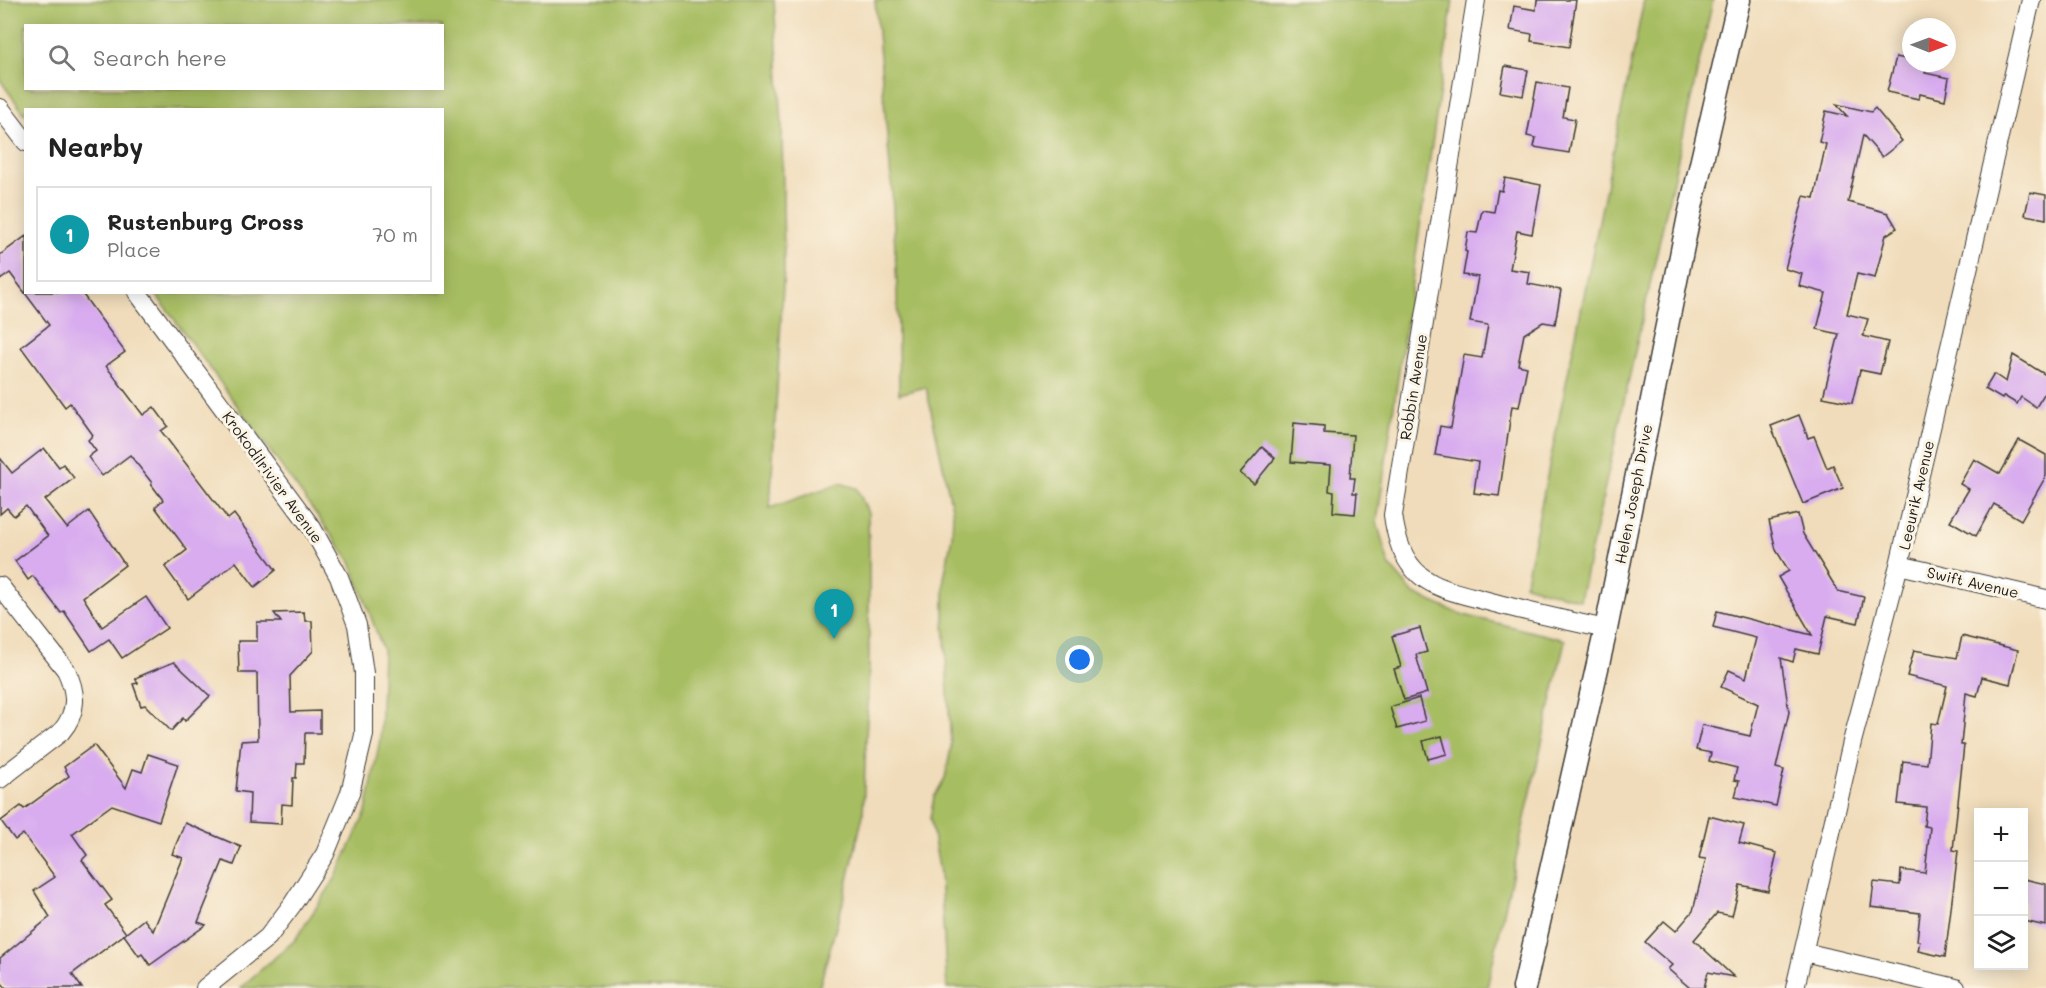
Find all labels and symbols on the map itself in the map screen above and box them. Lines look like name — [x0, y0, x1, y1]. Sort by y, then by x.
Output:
north arrow — [1902, 18, 1956, 72]
street label: Robbin Avenue — [1395, 332, 1431, 442]
street label: Krokodilrivier Avenue — [218, 407, 328, 547]
street label: Helen Joseph Drive — [1610, 422, 1656, 566]
street label: Leeurik Avenue — [1894, 438, 1938, 552]
street label: Swift Avenue — [1925, 562, 2021, 602]
pin: 1 — [814, 590, 854, 639]
your location — [1065, 645, 1094, 674]

